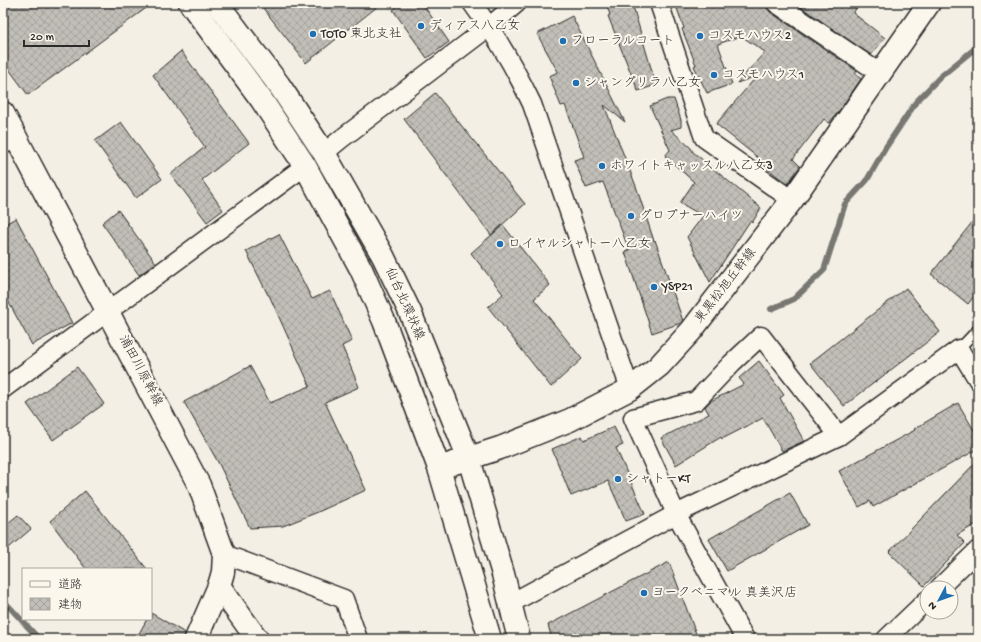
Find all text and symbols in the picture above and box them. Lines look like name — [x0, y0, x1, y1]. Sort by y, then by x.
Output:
place label: ディアス八乙女 — [429, 19, 520, 34]
marker: ディアス八乙女 — [416, 21, 426, 31]
scale bar — [24, 22, 89, 48]
place label: TOTO 東北支社 — [320, 27, 402, 42]
marker: TOTO 東北支社 — [308, 29, 318, 39]
place label: コスモハウス2 — [708, 29, 792, 44]
text: 20 m — [30, 31, 55, 45]
marker: コスモハウス2 — [695, 31, 705, 41]
place label: フローラルコート — [571, 34, 674, 49]
marker: フローラルコート — [558, 36, 568, 46]
place label: コスモハウス1 — [722, 68, 804, 83]
marker: コスモハウス1 — [709, 70, 719, 80]
place label: シャングリラ八乙女 — [584, 76, 701, 91]
marker: シャングリラ八乙女 — [571, 78, 581, 88]
place label: ホワイトキャッスル八乙女3 — [610, 159, 773, 174]
marker: ホワイトキャッスル八乙女3 — [597, 161, 607, 171]
place label: グロブナーハイツ — [639, 209, 743, 224]
marker: グロブナーハイツ — [626, 211, 636, 221]
place label: ロイヤルシャトー八乙女 — [508, 237, 651, 252]
marker: ロイヤルシャトー八乙女 — [495, 239, 505, 249]
street label: 東黒松旭丘幹線 — [692, 245, 761, 326]
street label: 仙台北環状線 — [381, 265, 428, 344]
place label: YSP21 — [661, 280, 693, 295]
marker: YSP21 — [649, 282, 659, 292]
street label: 浦田川原幹線 — [115, 333, 165, 410]
place label: シャトーKT — [626, 472, 691, 487]
marker: シャトーKT — [613, 474, 623, 484]
legend — [22, 568, 152, 620]
text: 道路 — [58, 578, 82, 593]
north arrow — [919, 580, 959, 620]
place label: ヨークベニマル 真美沢店 — [652, 586, 797, 601]
marker: ヨークベニマル 真美沢店 — [639, 588, 649, 598]
text: 建物 — [58, 598, 82, 613]
text: N — [926, 599, 940, 612]

